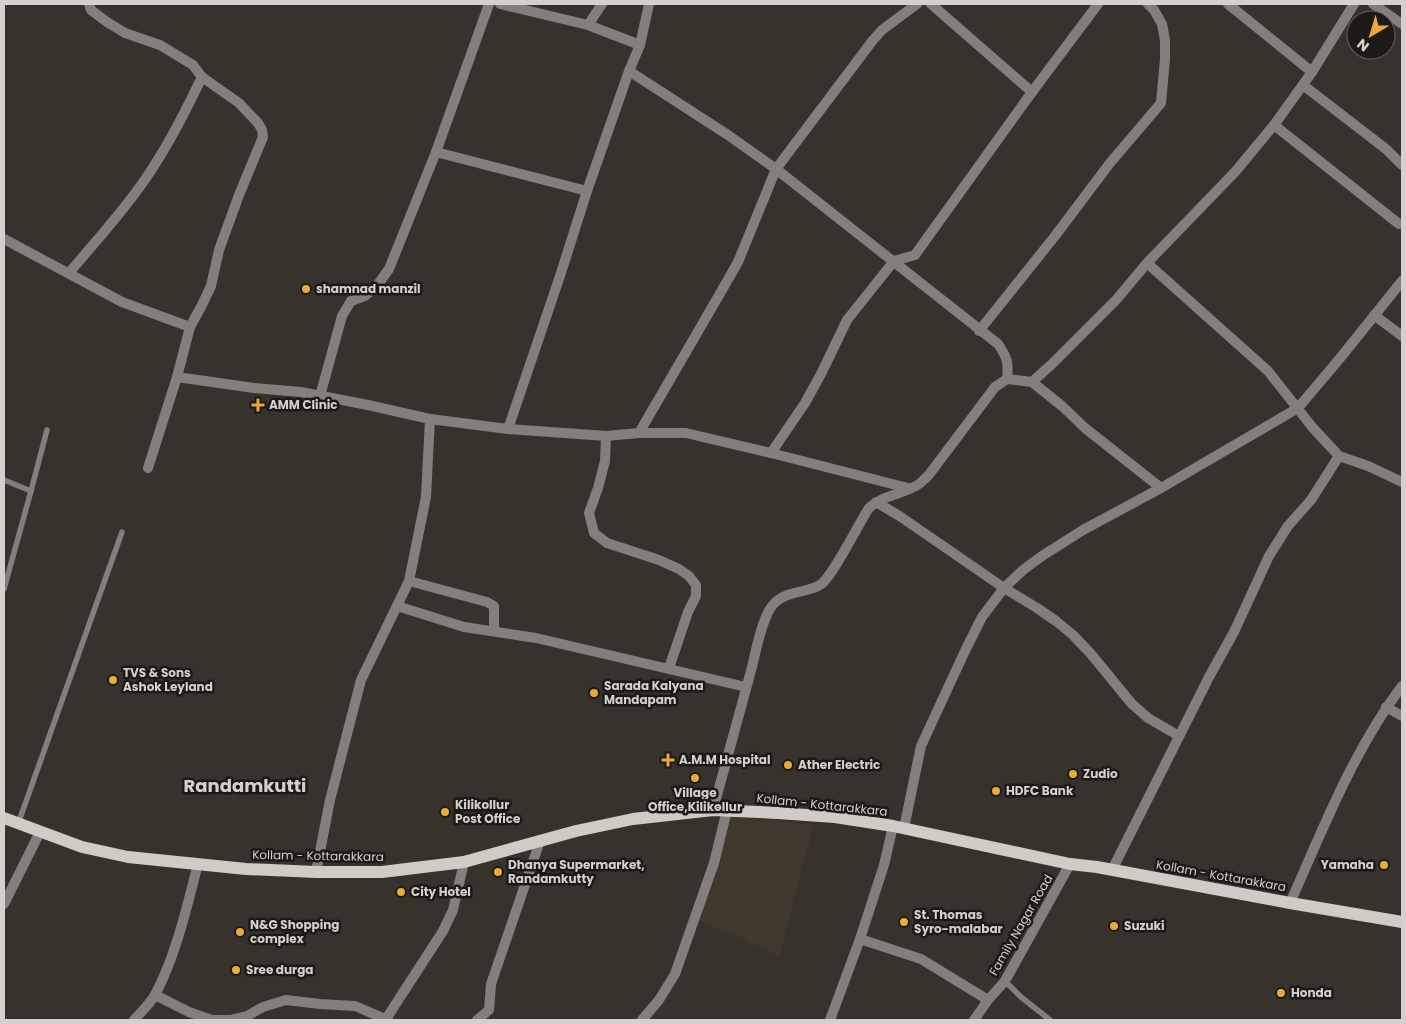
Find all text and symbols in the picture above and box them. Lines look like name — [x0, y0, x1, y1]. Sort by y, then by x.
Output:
north arrow — [1346, 10, 1396, 60]
text: N — [1353, 34, 1373, 56]
place label: shamnad manzil — [316, 280, 421, 297]
marker: shamnad manzil — [300, 283, 312, 295]
place label: AMM Clinic — [269, 396, 338, 413]
marker: AMM Clinic — [251, 398, 265, 412]
place label: TVS & Sons Ashok Leyland — [123, 664, 213, 695]
marker: TVS & Sons Ashok Leyland — [107, 674, 119, 686]
place label: Sarada Kalyana Mandapam — [604, 677, 704, 708]
marker: Sarada Kalyana Mandapam — [588, 687, 600, 699]
place label: A.M.M Hospital — [679, 751, 771, 768]
marker: A.M.M Hospital — [661, 753, 675, 767]
place label: Ather Electric — [798, 756, 880, 773]
marker: Ather Electric — [782, 759, 794, 771]
place label: Zudio — [1083, 765, 1118, 782]
marker: Zudio — [1067, 768, 1079, 780]
marker: Village Office,Kilikollur — [689, 772, 701, 784]
district label: Randamkutti — [184, 773, 306, 798]
place label: HDFC Bank — [1006, 782, 1074, 799]
place label: Village Office,Kilikollur — [648, 784, 742, 815]
marker: HDFC Bank — [990, 785, 1002, 797]
street label: Kollam - Kottarakkara — [756, 789, 888, 820]
place label: Kilikollur Post Office — [455, 796, 521, 827]
marker: Kilikollur Post Office — [439, 806, 451, 818]
street label: Kollam - Kottarakkara — [252, 846, 384, 865]
place label: Dhanya Supermarket, Randamkutty — [508, 856, 645, 887]
street label: Kollam - Kottarakkara — [1155, 856, 1287, 895]
place label: Yamaha — [1321, 856, 1374, 873]
marker: Yamaha — [1378, 859, 1390, 871]
marker: Dhanya Supermarket, Randamkutty — [492, 866, 504, 878]
street label: Family Nagar Road — [985, 871, 1056, 978]
place label: City Hotel — [411, 883, 471, 900]
marker: City Hotel — [395, 886, 407, 898]
place label: St. Thomas Syro-malabar — [914, 906, 1003, 937]
place label: N&G Shopping complex — [250, 916, 339, 947]
marker: St. Thomas Syro-malabar — [898, 916, 910, 928]
place label: Suzuki — [1124, 917, 1164, 934]
marker: Suzuki — [1108, 920, 1120, 932]
marker: N&G Shopping complex — [234, 926, 246, 938]
place label: Sree durga — [246, 961, 314, 978]
marker: Sree durga — [230, 964, 242, 976]
place label: Honda — [1291, 984, 1332, 1001]
marker: Honda — [1275, 987, 1287, 999]

